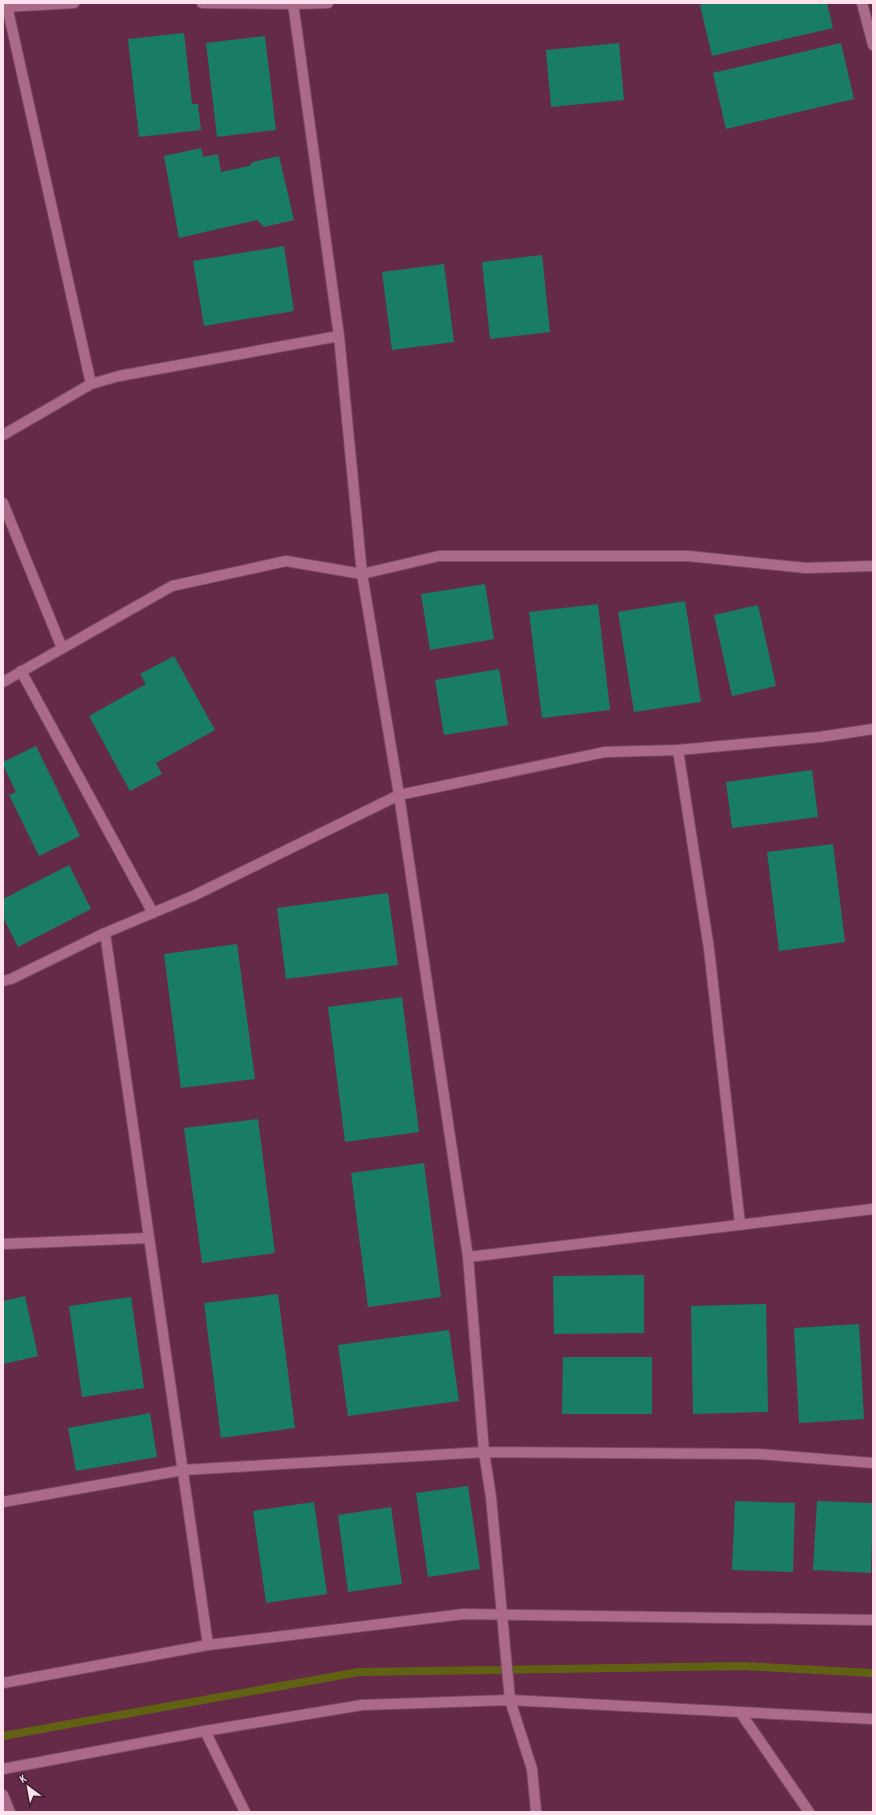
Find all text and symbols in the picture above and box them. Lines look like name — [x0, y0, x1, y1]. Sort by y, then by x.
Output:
north arrow — [8, 1767, 48, 1807]
text: K — [17, 1772, 29, 1786]

